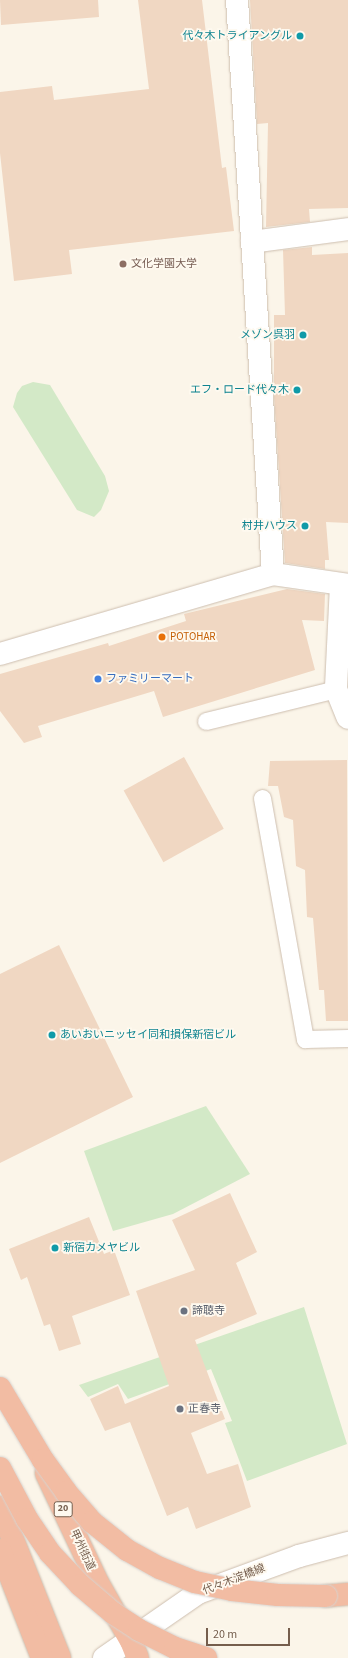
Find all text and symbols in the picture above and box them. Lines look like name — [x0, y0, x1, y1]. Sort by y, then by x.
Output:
place label: 代々木トライアングル — [182, 29, 292, 43]
marker: 代々木トライアングル — [295, 31, 305, 41]
place label: 文化学園大学 — [131, 257, 197, 271]
marker: 文化学園大学 — [118, 259, 128, 269]
place label: メゾン呉羽 — [240, 328, 295, 342]
marker: メゾン呉羽 — [298, 330, 308, 340]
place label: エフ・ロード代々木 — [190, 383, 289, 397]
marker: エフ・ロード代々木 — [292, 385, 302, 395]
place label: 村井ハウス — [242, 519, 297, 533]
marker: 村井ハウス — [300, 521, 310, 531]
place label: POTOHAR — [170, 630, 216, 644]
marker: POTOHAR — [157, 632, 167, 642]
place label: ファミリーマート — [106, 672, 194, 686]
marker: ファミリーマート — [93, 674, 103, 684]
place label: あいおいニッセイ同和損保新宿ビル — [60, 1028, 236, 1042]
marker: あいおいニッセイ同和損保新宿ビル — [47, 1030, 57, 1040]
place label: 新宿カメヤビル — [63, 1241, 140, 1255]
marker: 新宿カメヤビル — [50, 1243, 60, 1253]
place label: 諦聴寺 — [192, 1304, 225, 1318]
marker: 諦聴寺 — [179, 1306, 189, 1316]
place label: 正春寺 — [188, 1402, 221, 1416]
marker: 正春寺 — [175, 1404, 185, 1414]
road number: 20 — [53, 1501, 73, 1517]
street label: 甲州街道 — [67, 1527, 97, 1573]
street label: 代々木淀橋線 — [201, 1562, 267, 1598]
scale bar — [208, 1620, 292, 1646]
text: 20 m — [213, 1626, 237, 1643]

